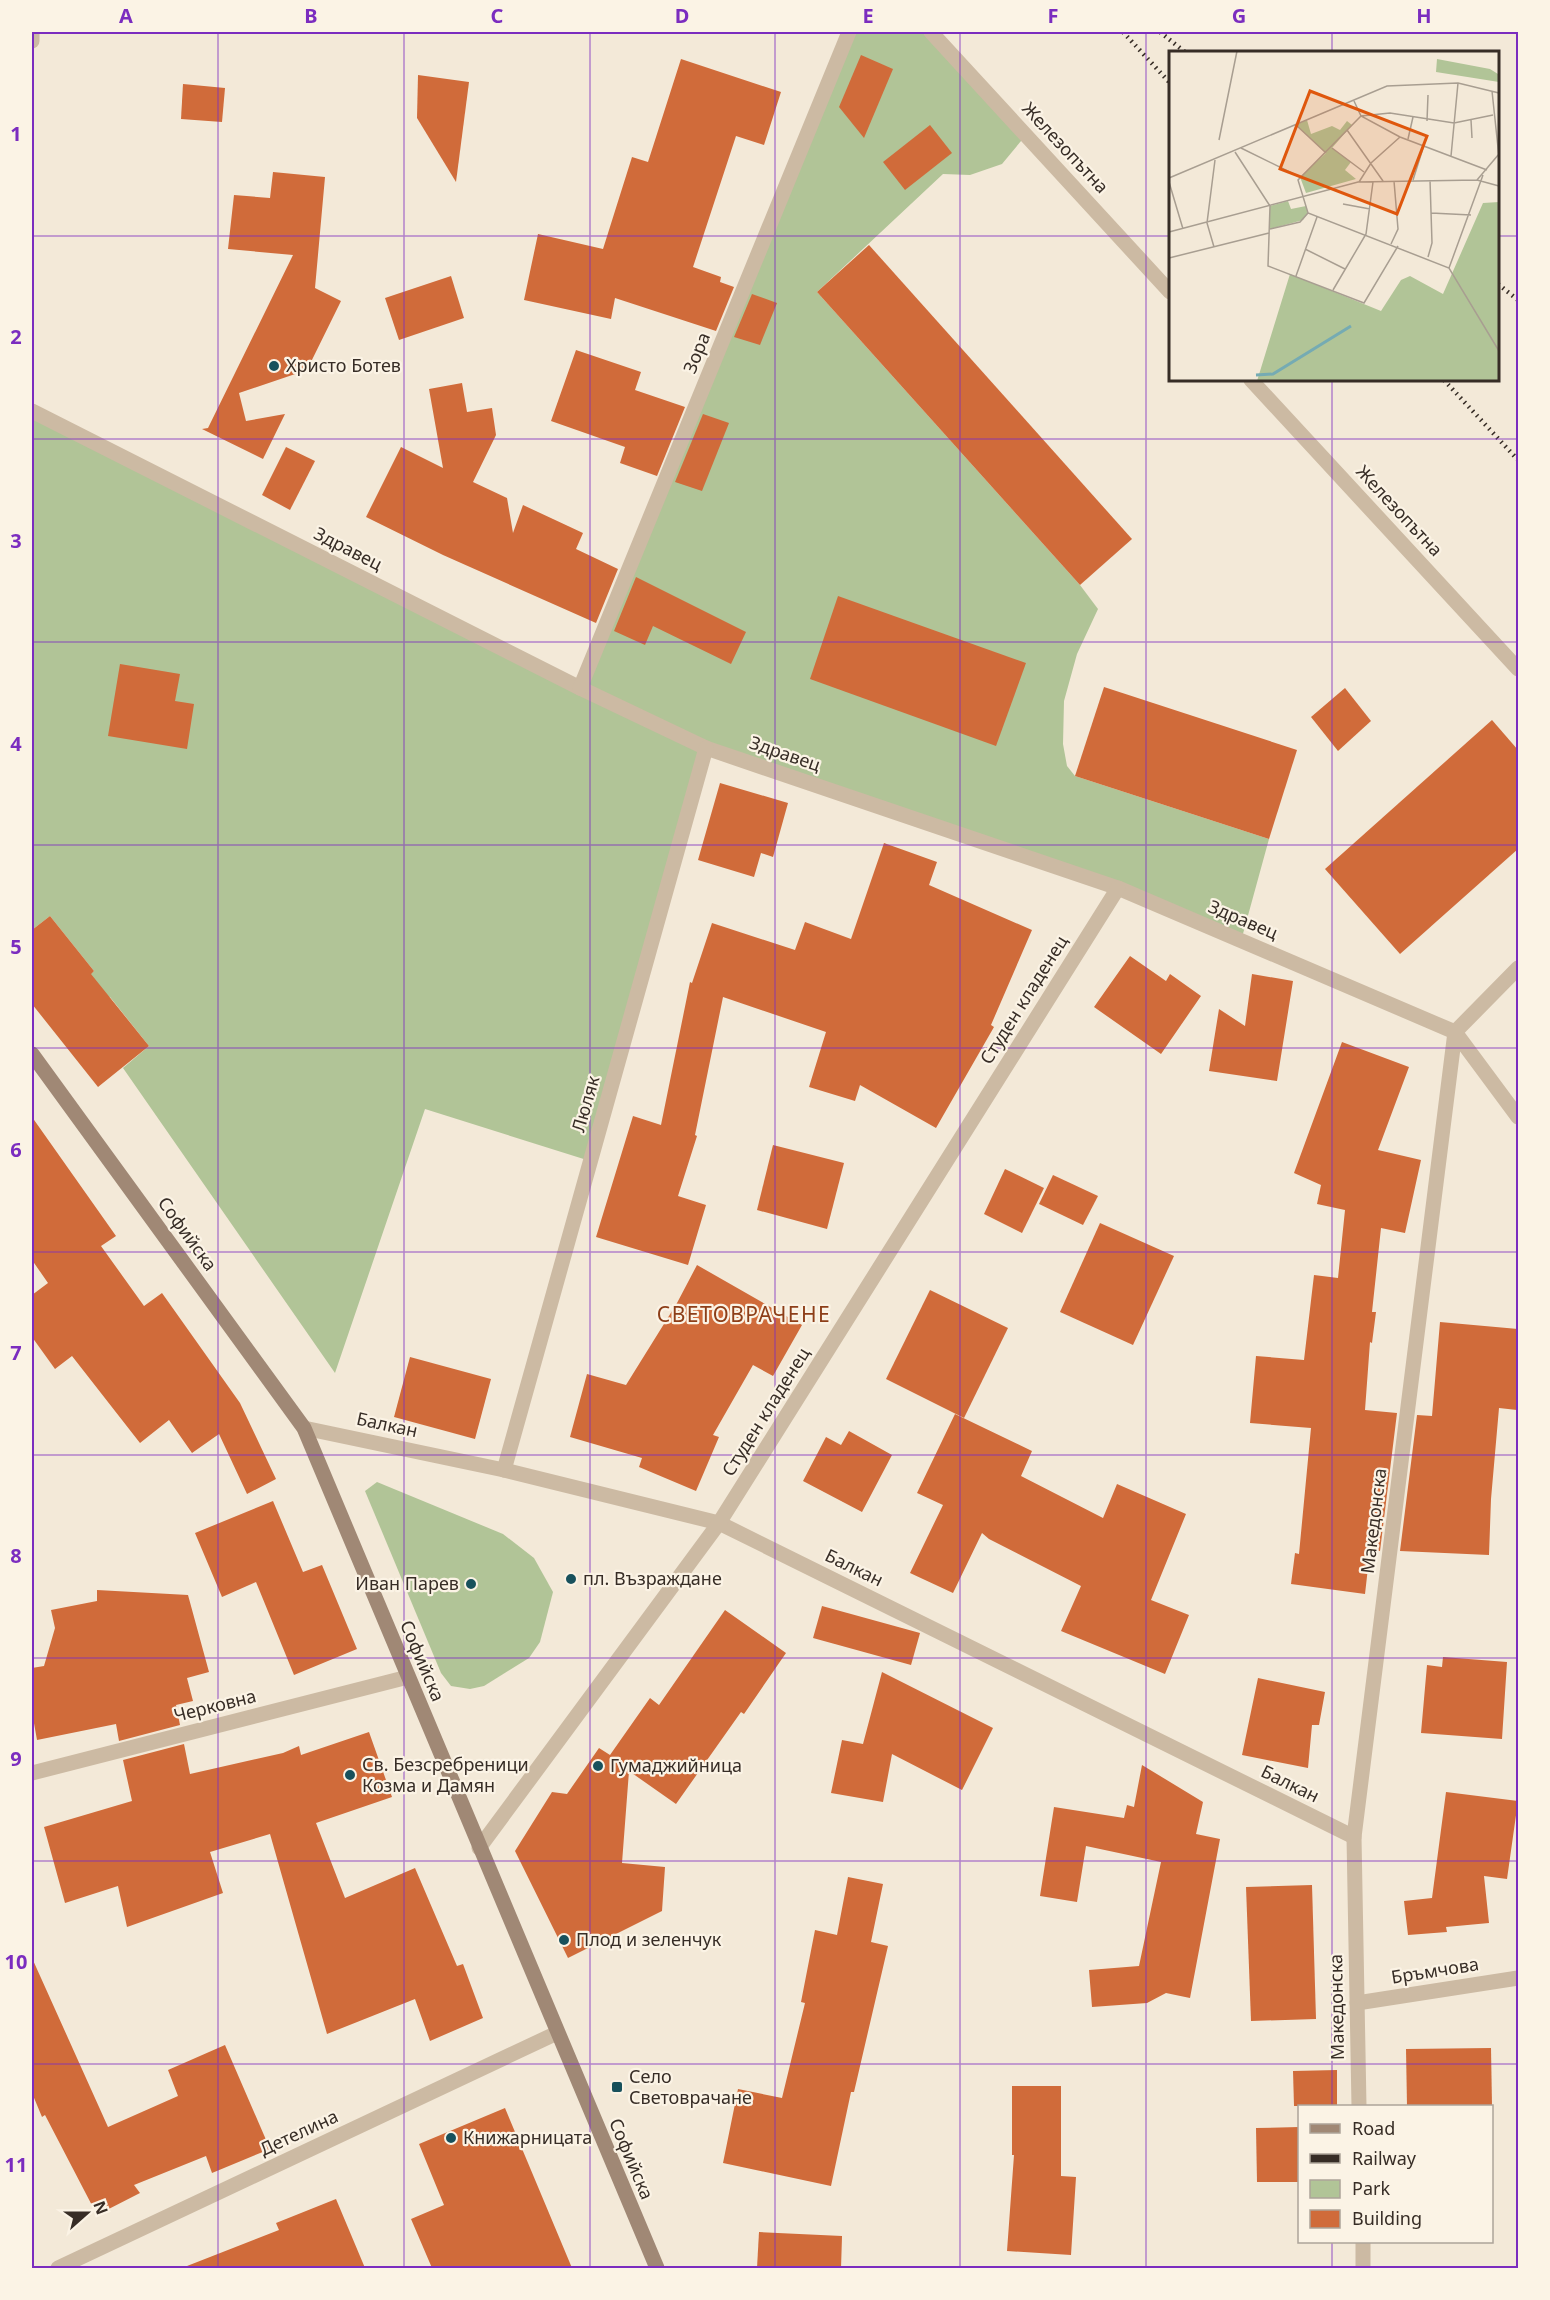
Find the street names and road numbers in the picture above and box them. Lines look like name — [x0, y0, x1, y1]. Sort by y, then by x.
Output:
street label: Железопътна — [1017, 97, 1114, 198]
street label: Зора — [677, 329, 715, 377]
street label: Железопътна — [1351, 460, 1448, 561]
street label: Здравец — [310, 521, 387, 575]
street label: Здравец — [747, 730, 824, 776]
street label: Здравец — [1205, 894, 1282, 944]
street label: Студен кладенец — [974, 930, 1072, 1068]
street label: Люляк — [566, 1072, 605, 1135]
street label: Софийска — [153, 1192, 223, 1275]
street label: Студен кладенец — [716, 1342, 814, 1480]
street label: Балкан — [354, 1406, 420, 1442]
street label: Македонска — [1355, 1467, 1391, 1575]
street label: Балкан — [821, 1543, 888, 1591]
street label: Софийска — [395, 1616, 451, 1705]
street label: Черковна — [171, 1683, 258, 1727]
street label: Балкан — [1257, 1759, 1324, 1807]
street label: Бръмчова — [1389, 1951, 1480, 1989]
street label: Македонска — [1323, 1954, 1349, 2060]
street label: Детелина — [256, 2104, 342, 2161]
street label: Софийска — [604, 2114, 660, 2203]

